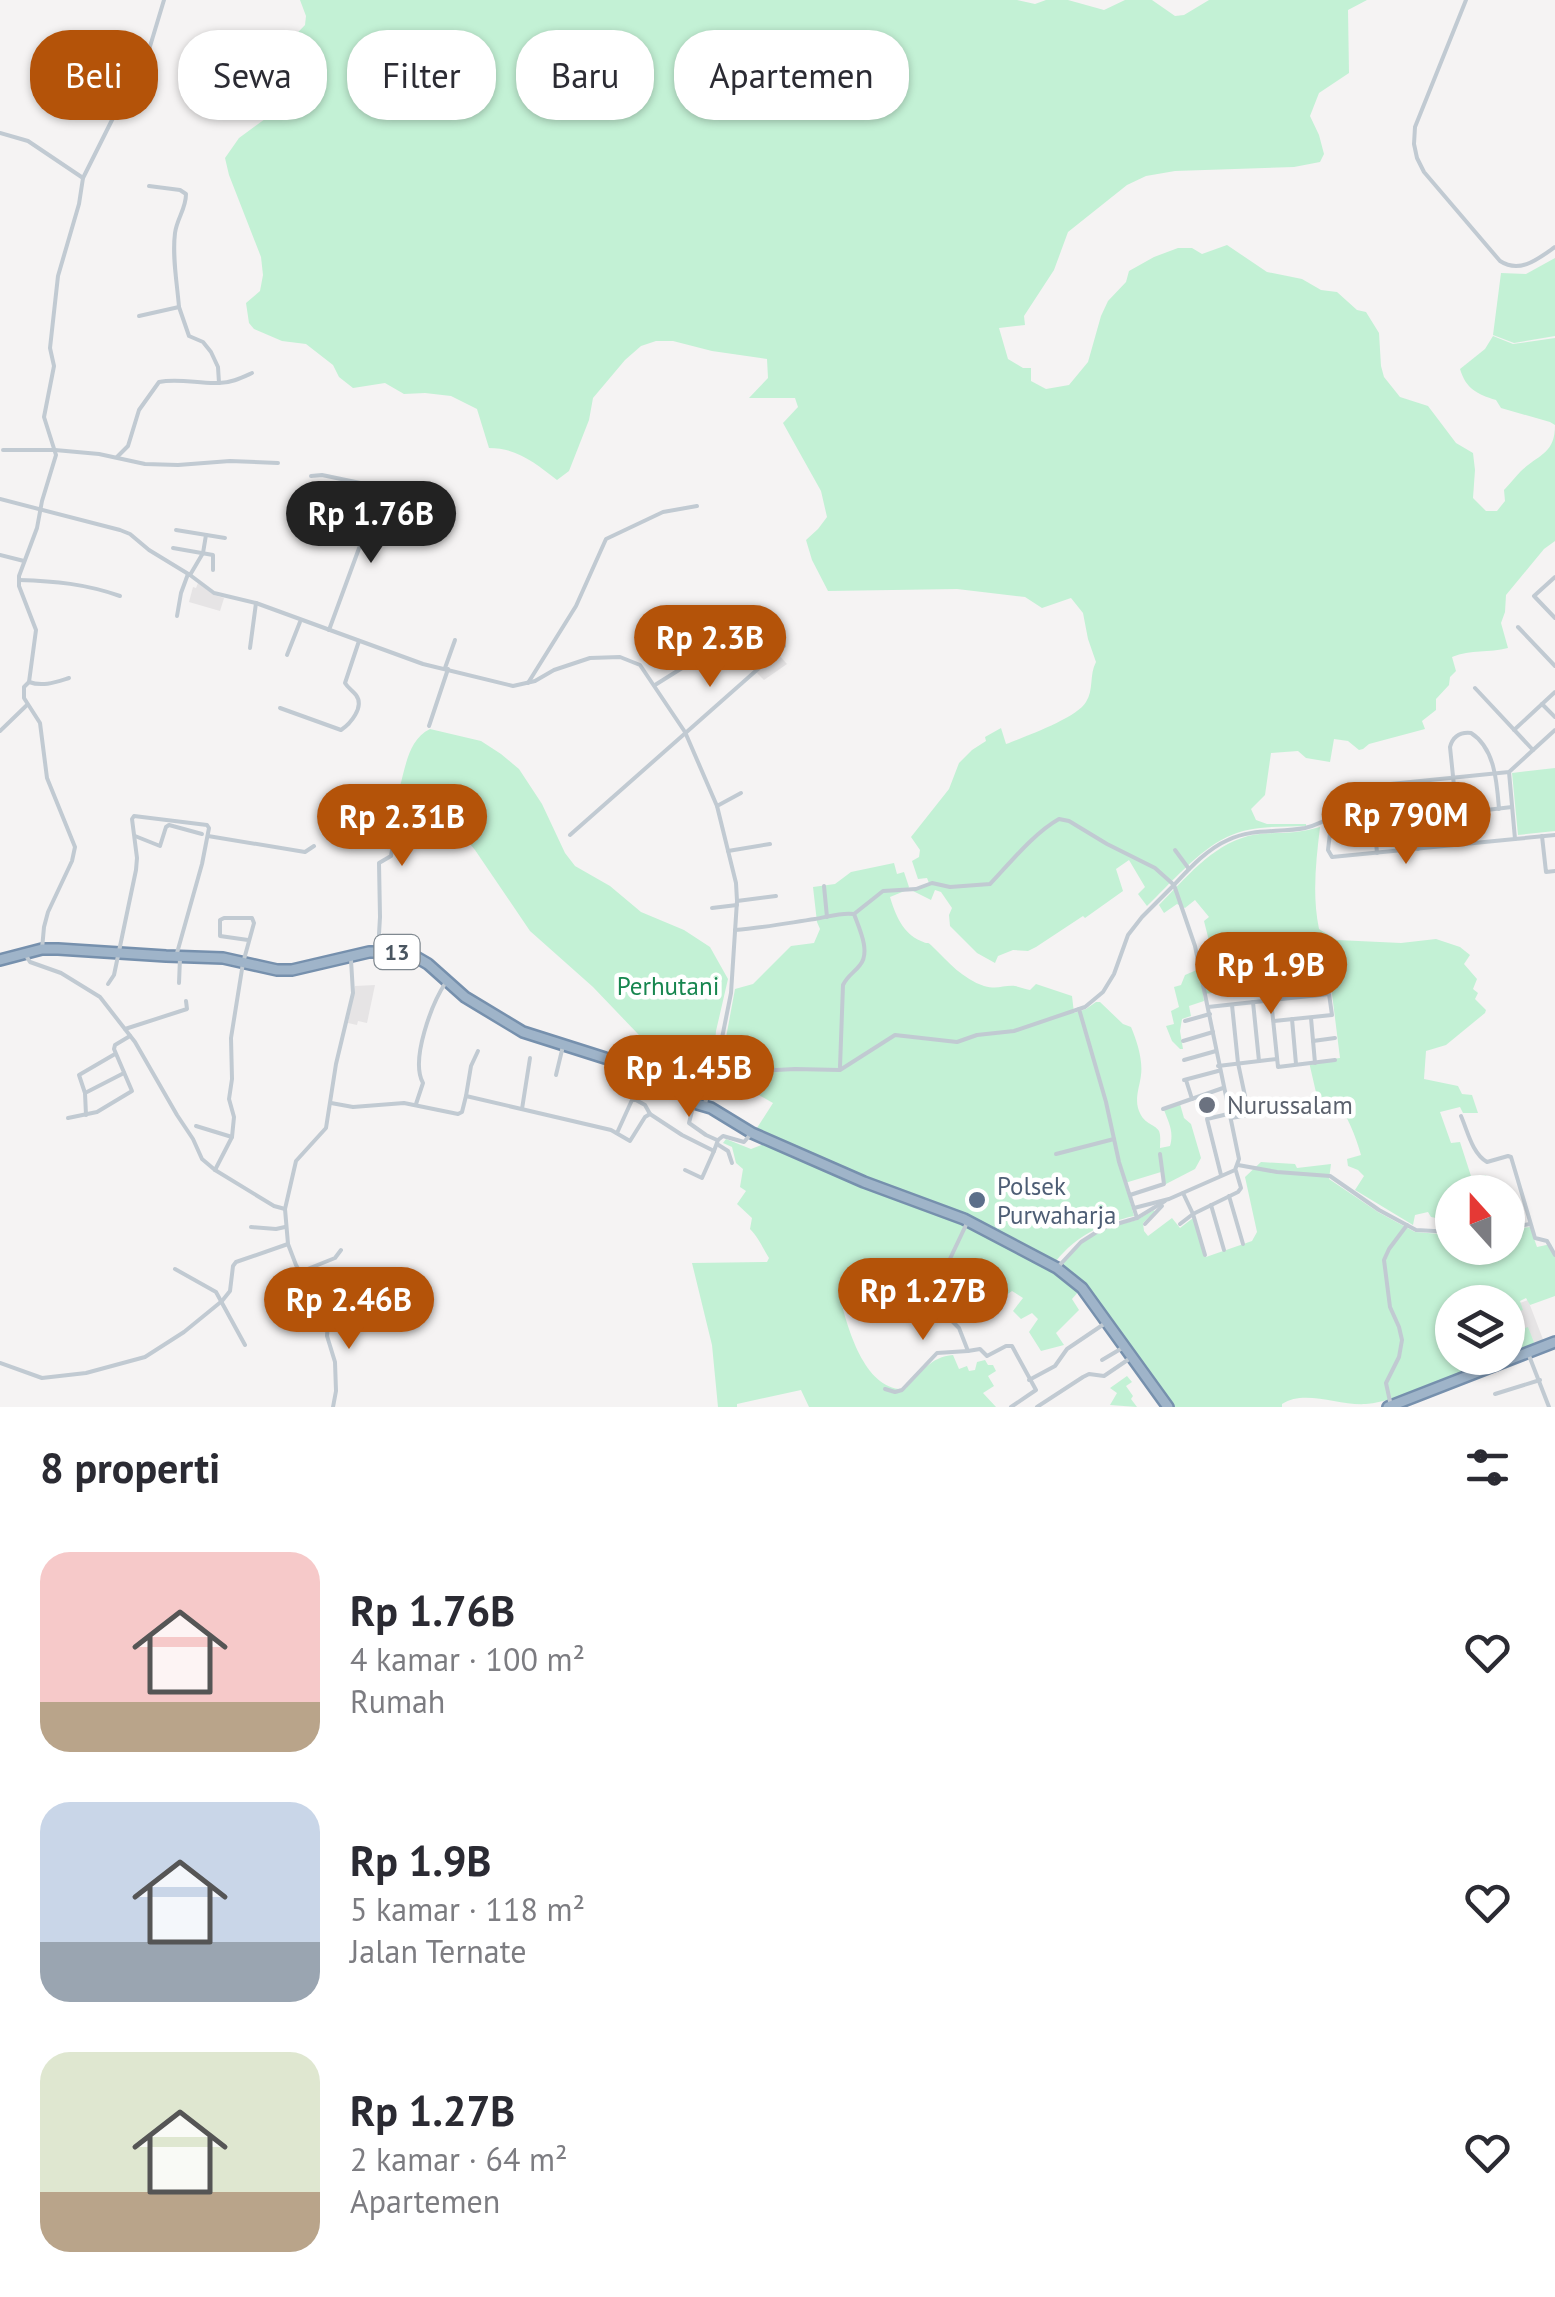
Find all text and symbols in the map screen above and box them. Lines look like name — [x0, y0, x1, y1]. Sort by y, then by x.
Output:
chip: Beli — [30, 30, 158, 120]
chip: Sewa — [178, 30, 327, 120]
chip: Filter — [347, 30, 496, 120]
chip: Baru — [516, 30, 654, 120]
chip: Apartemen — [674, 30, 909, 120]
pin: Rp 1.76B — [268, 481, 474, 566]
text: Rp 1.76B — [308, 492, 434, 534]
pin: Rp 2.3B — [618, 605, 802, 690]
text: Rp 2.3B — [656, 616, 764, 658]
pin: Rp 790M — [1314, 782, 1498, 867]
pin: Rp 2.31B — [299, 784, 505, 869]
text: Rp 790M — [1344, 793, 1468, 835]
text: Rp 2.31B — [339, 795, 465, 837]
pin: Rp 1.9B — [1179, 932, 1363, 1017]
road number: 13 — [374, 935, 420, 969]
text: Rp 1.9B — [1217, 943, 1325, 985]
park label: Perhutani — [617, 970, 719, 1002]
pin: Rp 1.45B — [586, 1035, 792, 1120]
text: Rp 1.45B — [626, 1046, 752, 1088]
place label: Nurussalam — [1227, 1089, 1353, 1121]
marker: Nurussalam — [1196, 1094, 1218, 1116]
place label: Polsek Purwaharja — [997, 1170, 1117, 1231]
north arrow — [1435, 1175, 1525, 1265]
map controls — [1435, 1175, 1525, 1375]
marker: Polsek Purwaharja — [966, 1189, 988, 1211]
pin: Rp 1.27B — [820, 1258, 1026, 1343]
pin: Rp 2.46B — [246, 1267, 452, 1352]
text: Rp 1.27B — [860, 1269, 986, 1311]
text: Rp 2.46B — [286, 1278, 412, 1320]
button: layers — [1435, 1285, 1525, 1375]
text: 8 properti — [40, 1440, 220, 1495]
icon: filters — [1460, 1440, 1515, 1495]
text: Rp 1.76B — [350, 1583, 515, 1638]
icon: home — [120, 1592, 240, 1712]
icon: heart — [1460, 1625, 1515, 1680]
text: 4 kamar · 100 m² — [350, 1638, 585, 1680]
text: Rumah — [350, 1680, 445, 1722]
text: Rp 1.9B — [350, 1833, 491, 1888]
icon: home — [120, 1842, 240, 1962]
icon: heart — [1460, 1875, 1515, 1930]
text: 5 kamar · 118 m² — [350, 1888, 585, 1930]
text: Jalan Ternate — [350, 1930, 526, 1972]
text: Rp 1.27B — [350, 2083, 515, 2138]
icon: home — [120, 2092, 240, 2212]
icon: heart — [1460, 2125, 1515, 2180]
text: 2 kamar · 64 m² — [350, 2138, 568, 2180]
text: Apartemen — [350, 2180, 500, 2222]

